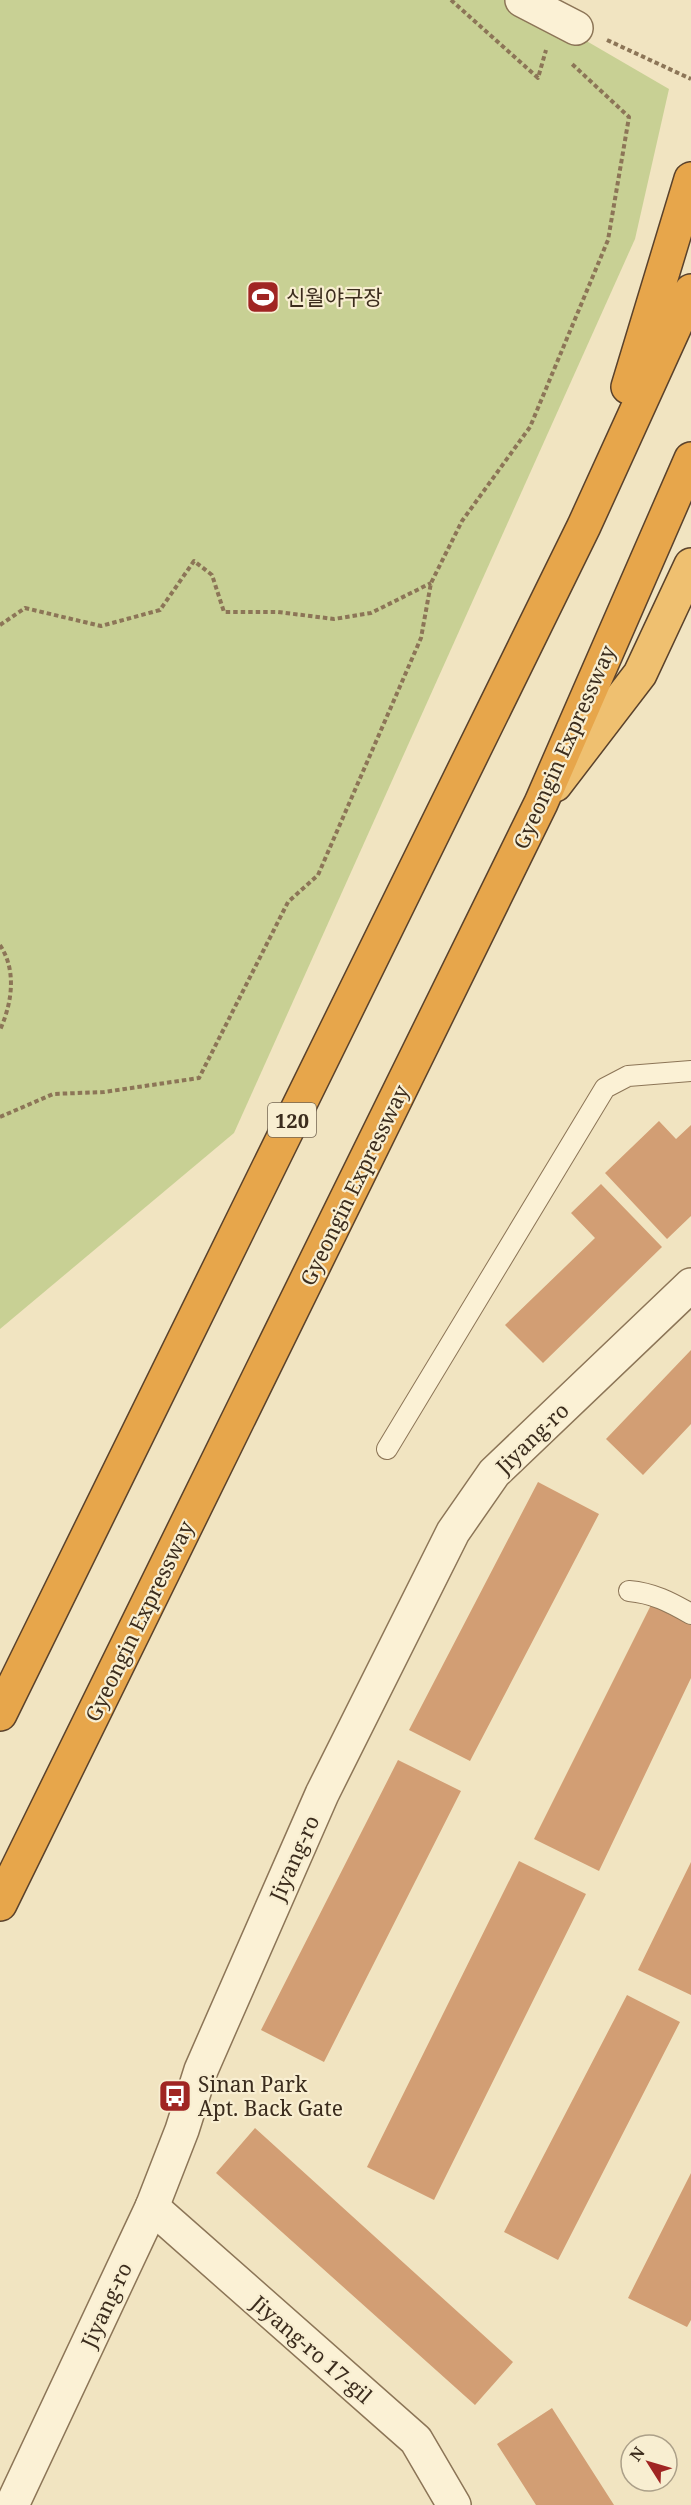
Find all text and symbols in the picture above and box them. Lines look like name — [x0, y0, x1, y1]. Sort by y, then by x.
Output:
sports icon: 신월야구장 — [245, 279, 281, 315]
place label: 신월야구장 — [286, 283, 383, 311]
street label: Gyeongin Expressway — [506, 641, 622, 853]
street label: Gyeongin Expressway — [293, 1080, 415, 1290]
road number: 120 — [268, 1103, 316, 1137]
street label: Jiyang-ro — [489, 1396, 575, 1480]
street label: Gyeongin Expressway — [78, 1516, 200, 1726]
street label: Jiyang-ro — [262, 1811, 325, 1906]
place label: Sinan Park Apt. Back Gate — [198, 2070, 343, 2122]
bus stop icon: Sinan Park Apt. Back Gate — [157, 2078, 193, 2114]
street label: Jiyang-ro — [74, 2258, 138, 2353]
street label: Jiyang-ro 17-gil — [245, 2288, 379, 2409]
north arrow — [619, 2433, 679, 2493]
text: N — [624, 2442, 650, 2466]

